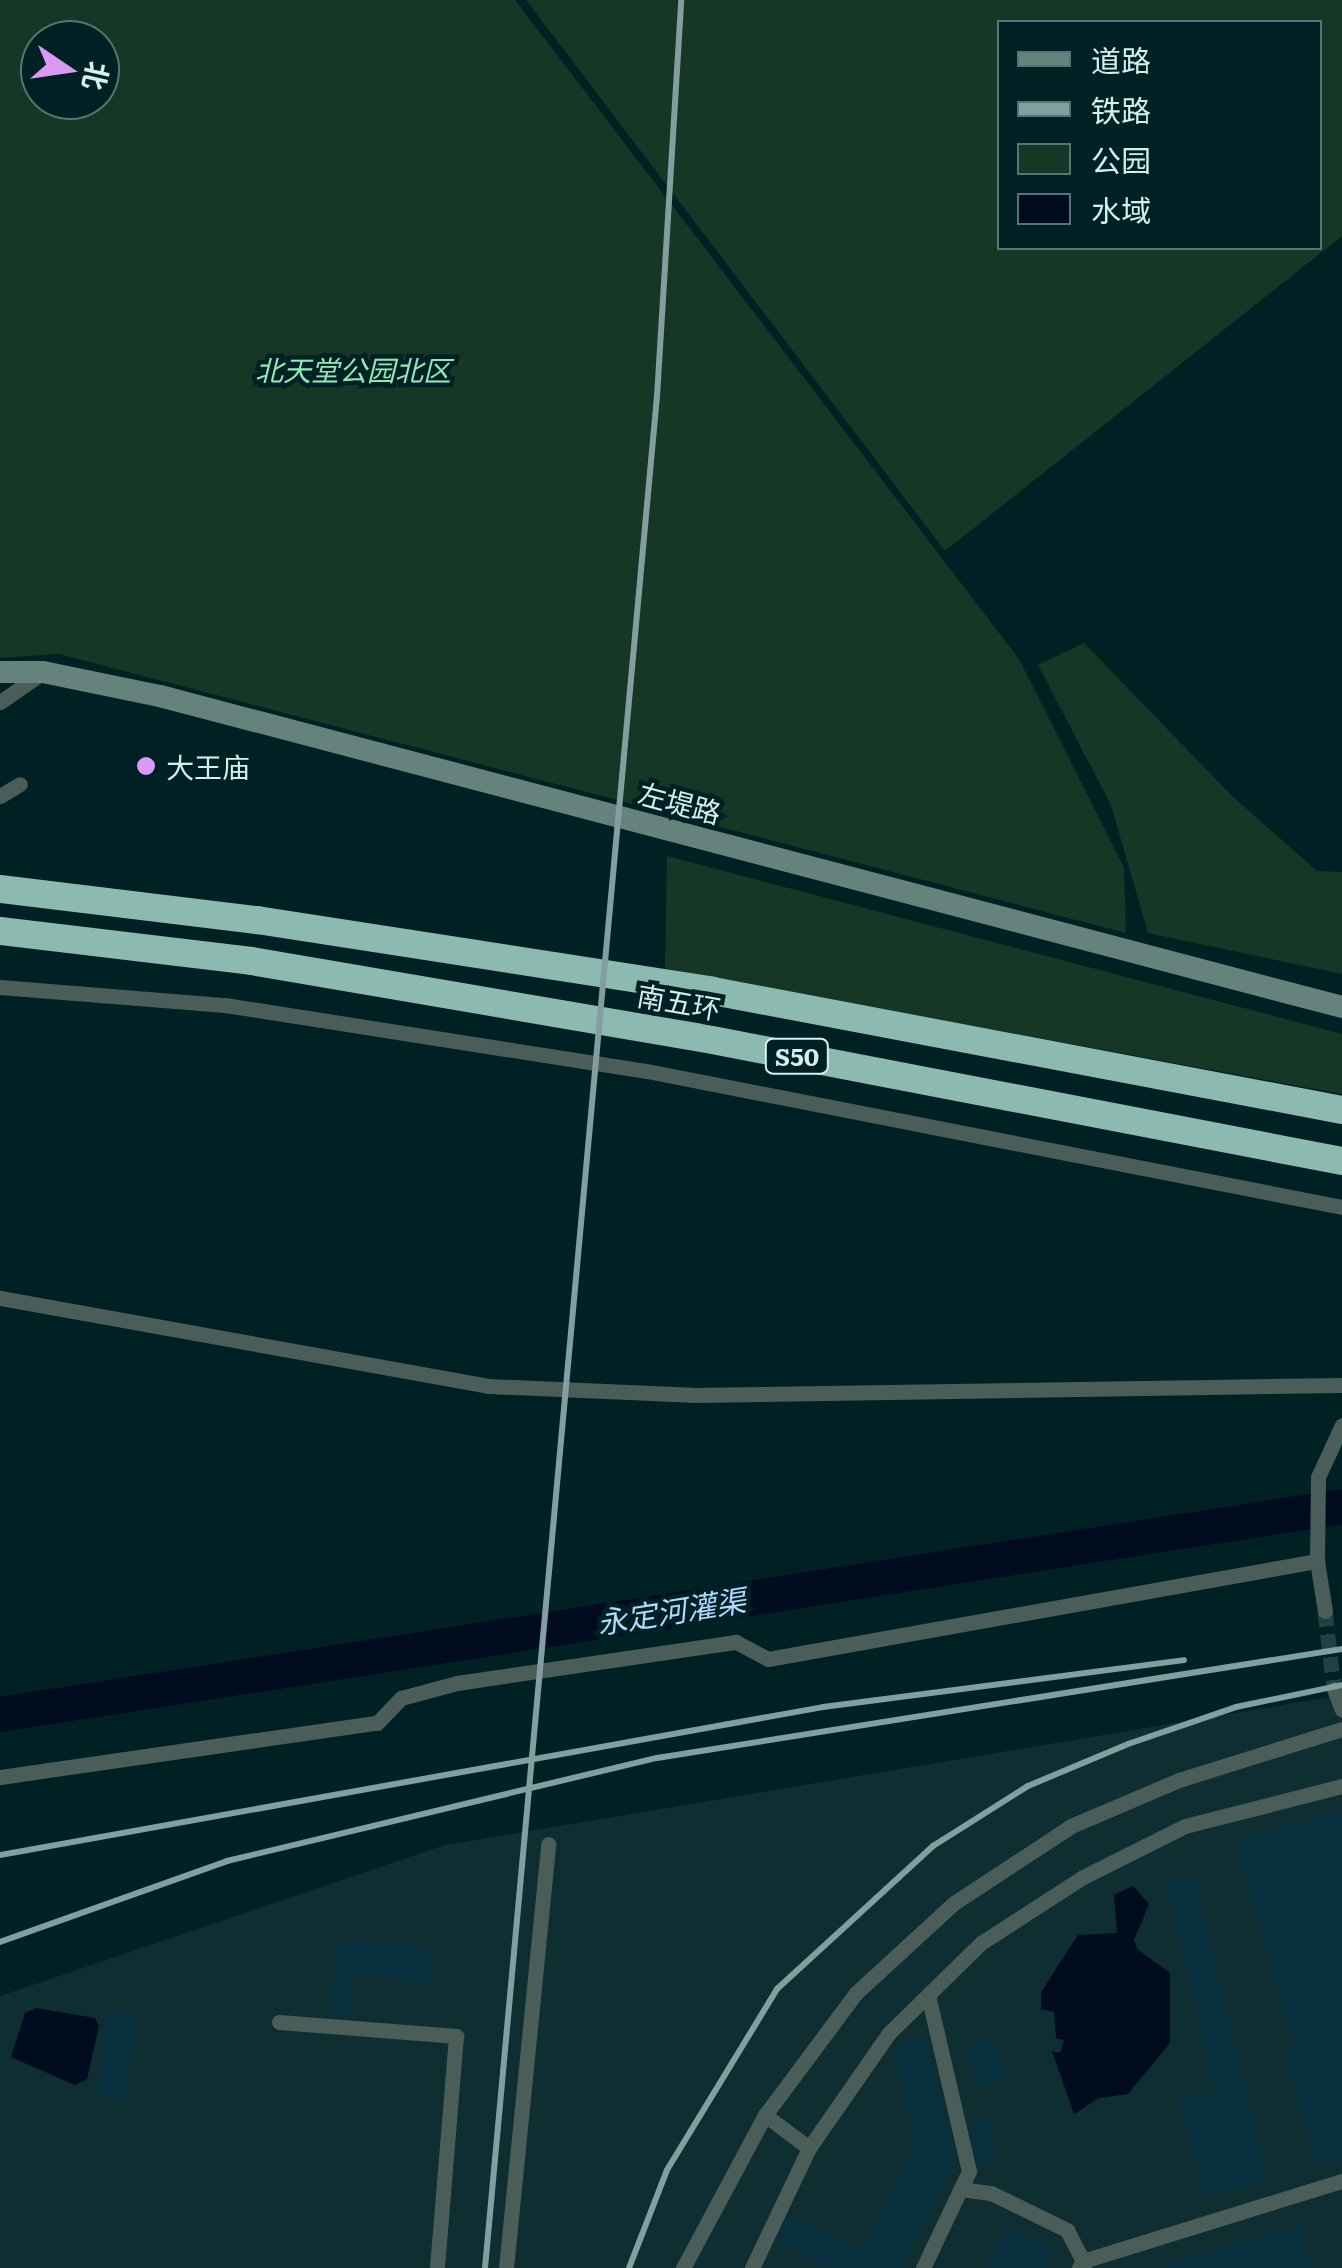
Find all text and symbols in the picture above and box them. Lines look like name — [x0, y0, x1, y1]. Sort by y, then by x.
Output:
north arrow — [20, 20, 120, 120]
legend — [997, 20, 1322, 250]
text: 道路 — [1091, 37, 1151, 81]
text: 北 — [74, 58, 121, 95]
text: 铁路 — [1091, 87, 1151, 131]
text: 公园 — [1091, 137, 1151, 181]
text: 水域 — [1091, 187, 1151, 231]
park label: 北天堂公园北区 — [255, 352, 451, 386]
place label: 大王庙 — [166, 749, 250, 783]
marker: 大王庙 — [135, 755, 157, 777]
street label: 左堤路 — [635, 775, 725, 829]
street label: 南五环 — [635, 977, 723, 1025]
road number: S50 — [764, 1036, 830, 1076]
water label: 永定河灌渠 — [594, 1580, 748, 1640]

